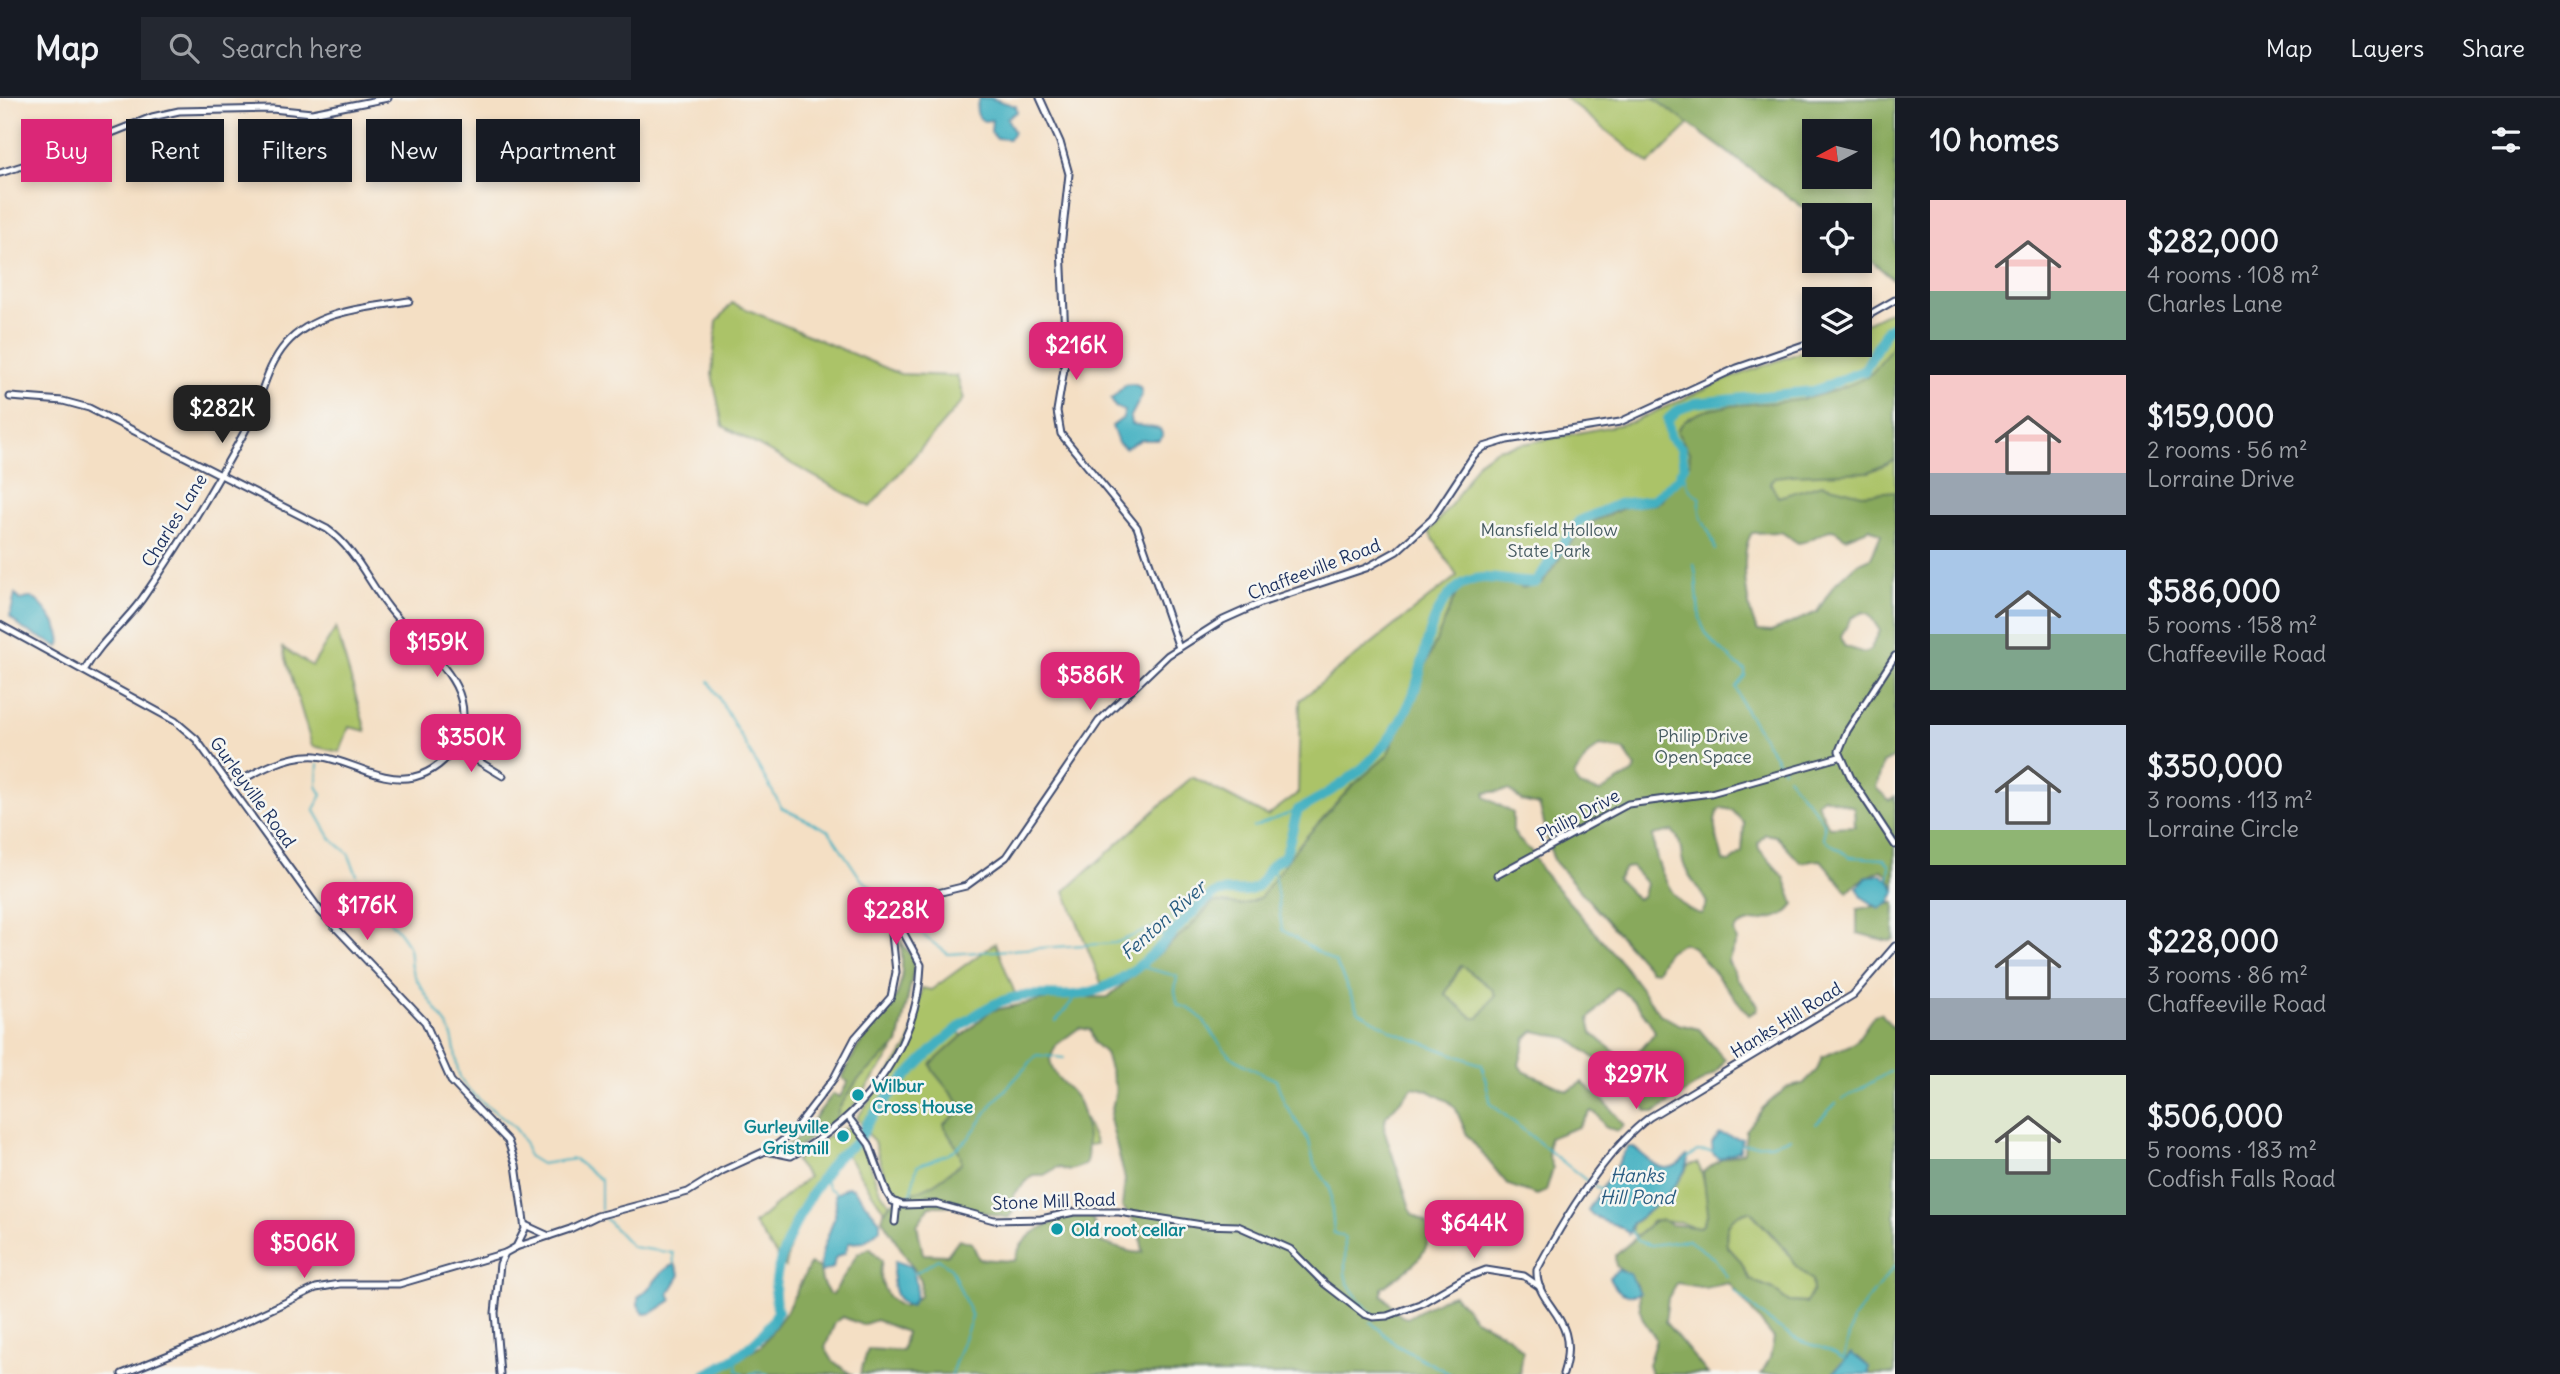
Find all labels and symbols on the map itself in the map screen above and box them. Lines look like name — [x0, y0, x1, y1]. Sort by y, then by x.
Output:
north arrow — [1802, 119, 1872, 189]
pin: $216K — [1027, 322, 1125, 382]
pin: $282K — [173, 386, 271, 445]
street label: Charles Lane — [136, 469, 212, 571]
park label: Mansfield Hollow State Park — [1480, 518, 1618, 562]
street label: Chaffeeville Road — [1244, 533, 1384, 605]
pin: $159K — [388, 620, 486, 679]
pin: $586K — [1041, 652, 1139, 712]
pin: $350K — [422, 714, 520, 774]
park label: Philip Drive Open Space — [1654, 724, 1752, 768]
street label: Gurleyville Road — [205, 732, 301, 852]
street label: Philip Drive — [1533, 784, 1623, 846]
water label: Fenton River — [1115, 874, 1212, 965]
pin: $176K — [318, 882, 416, 942]
pin: $228K — [847, 888, 945, 947]
street label: Hanks Hill Road — [1726, 976, 1846, 1063]
pin: $297K — [1587, 1052, 1685, 1111]
place label: Wilbur Cross House — [872, 1074, 973, 1118]
marker: Wilbur Cross House — [850, 1087, 866, 1103]
place label: Gurleyville Gristmill — [744, 1115, 829, 1159]
marker: Gurleyville Gristmill — [835, 1128, 851, 1144]
water label: Hanks Hill Pond — [1600, 1163, 1677, 1209]
street label: Stone Mill Road — [992, 1187, 1116, 1215]
pin: $644K — [1425, 1200, 1523, 1260]
place label: Old root cellar — [1071, 1218, 1186, 1241]
pin: $506K — [255, 1220, 353, 1280]
marker: Old root cellar — [1049, 1221, 1065, 1237]

